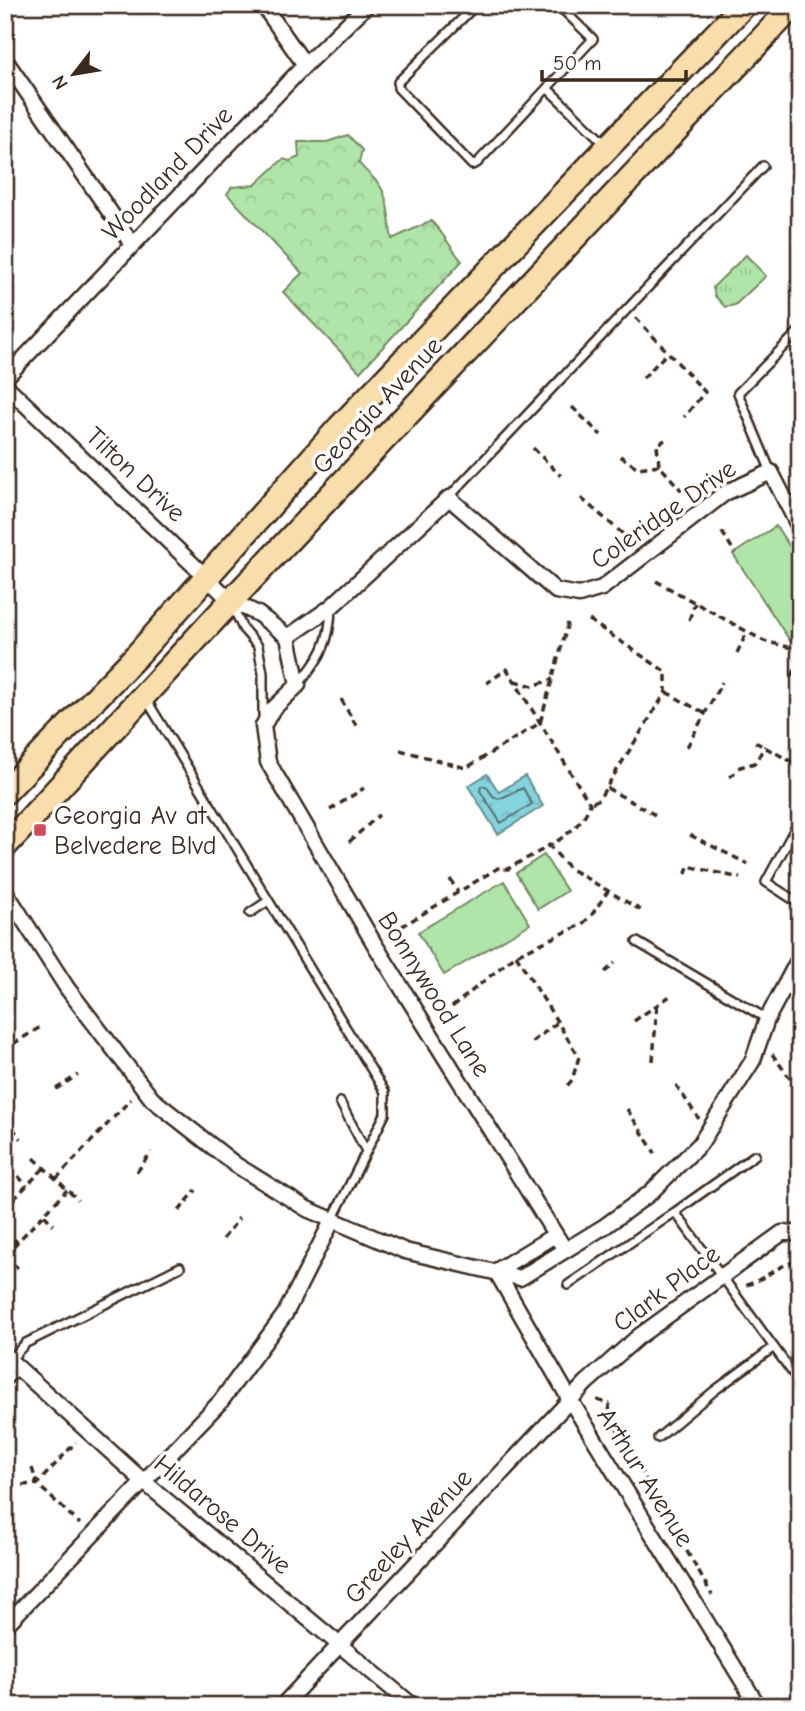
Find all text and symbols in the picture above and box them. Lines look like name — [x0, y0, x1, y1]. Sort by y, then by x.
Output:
north arrow — [38, 38, 108, 108]
scale bar — [542, 38, 686, 82]
text: 50 m — [553, 51, 602, 75]
text: N — [48, 71, 73, 93]
street label: Woodland Drive — [96, 100, 239, 247]
street label: Georgia Avenue — [307, 331, 449, 480]
street label: Tilton Drive — [80, 421, 191, 528]
street label: Coleridge Drive — [585, 454, 742, 576]
place label: Georgia Av at Belvedere Blvd — [54, 801, 217, 861]
marker: Georgia Av at Belvedere Blvd — [32, 822, 48, 838]
street label: Bonnywood Lane — [371, 907, 497, 1082]
street label: Clark Place — [607, 1239, 726, 1339]
street label: Arthur Avenue — [590, 1402, 700, 1553]
street label: Hildarose Drive — [148, 1449, 297, 1581]
street label: Greeley Avenue — [339, 1463, 479, 1610]

